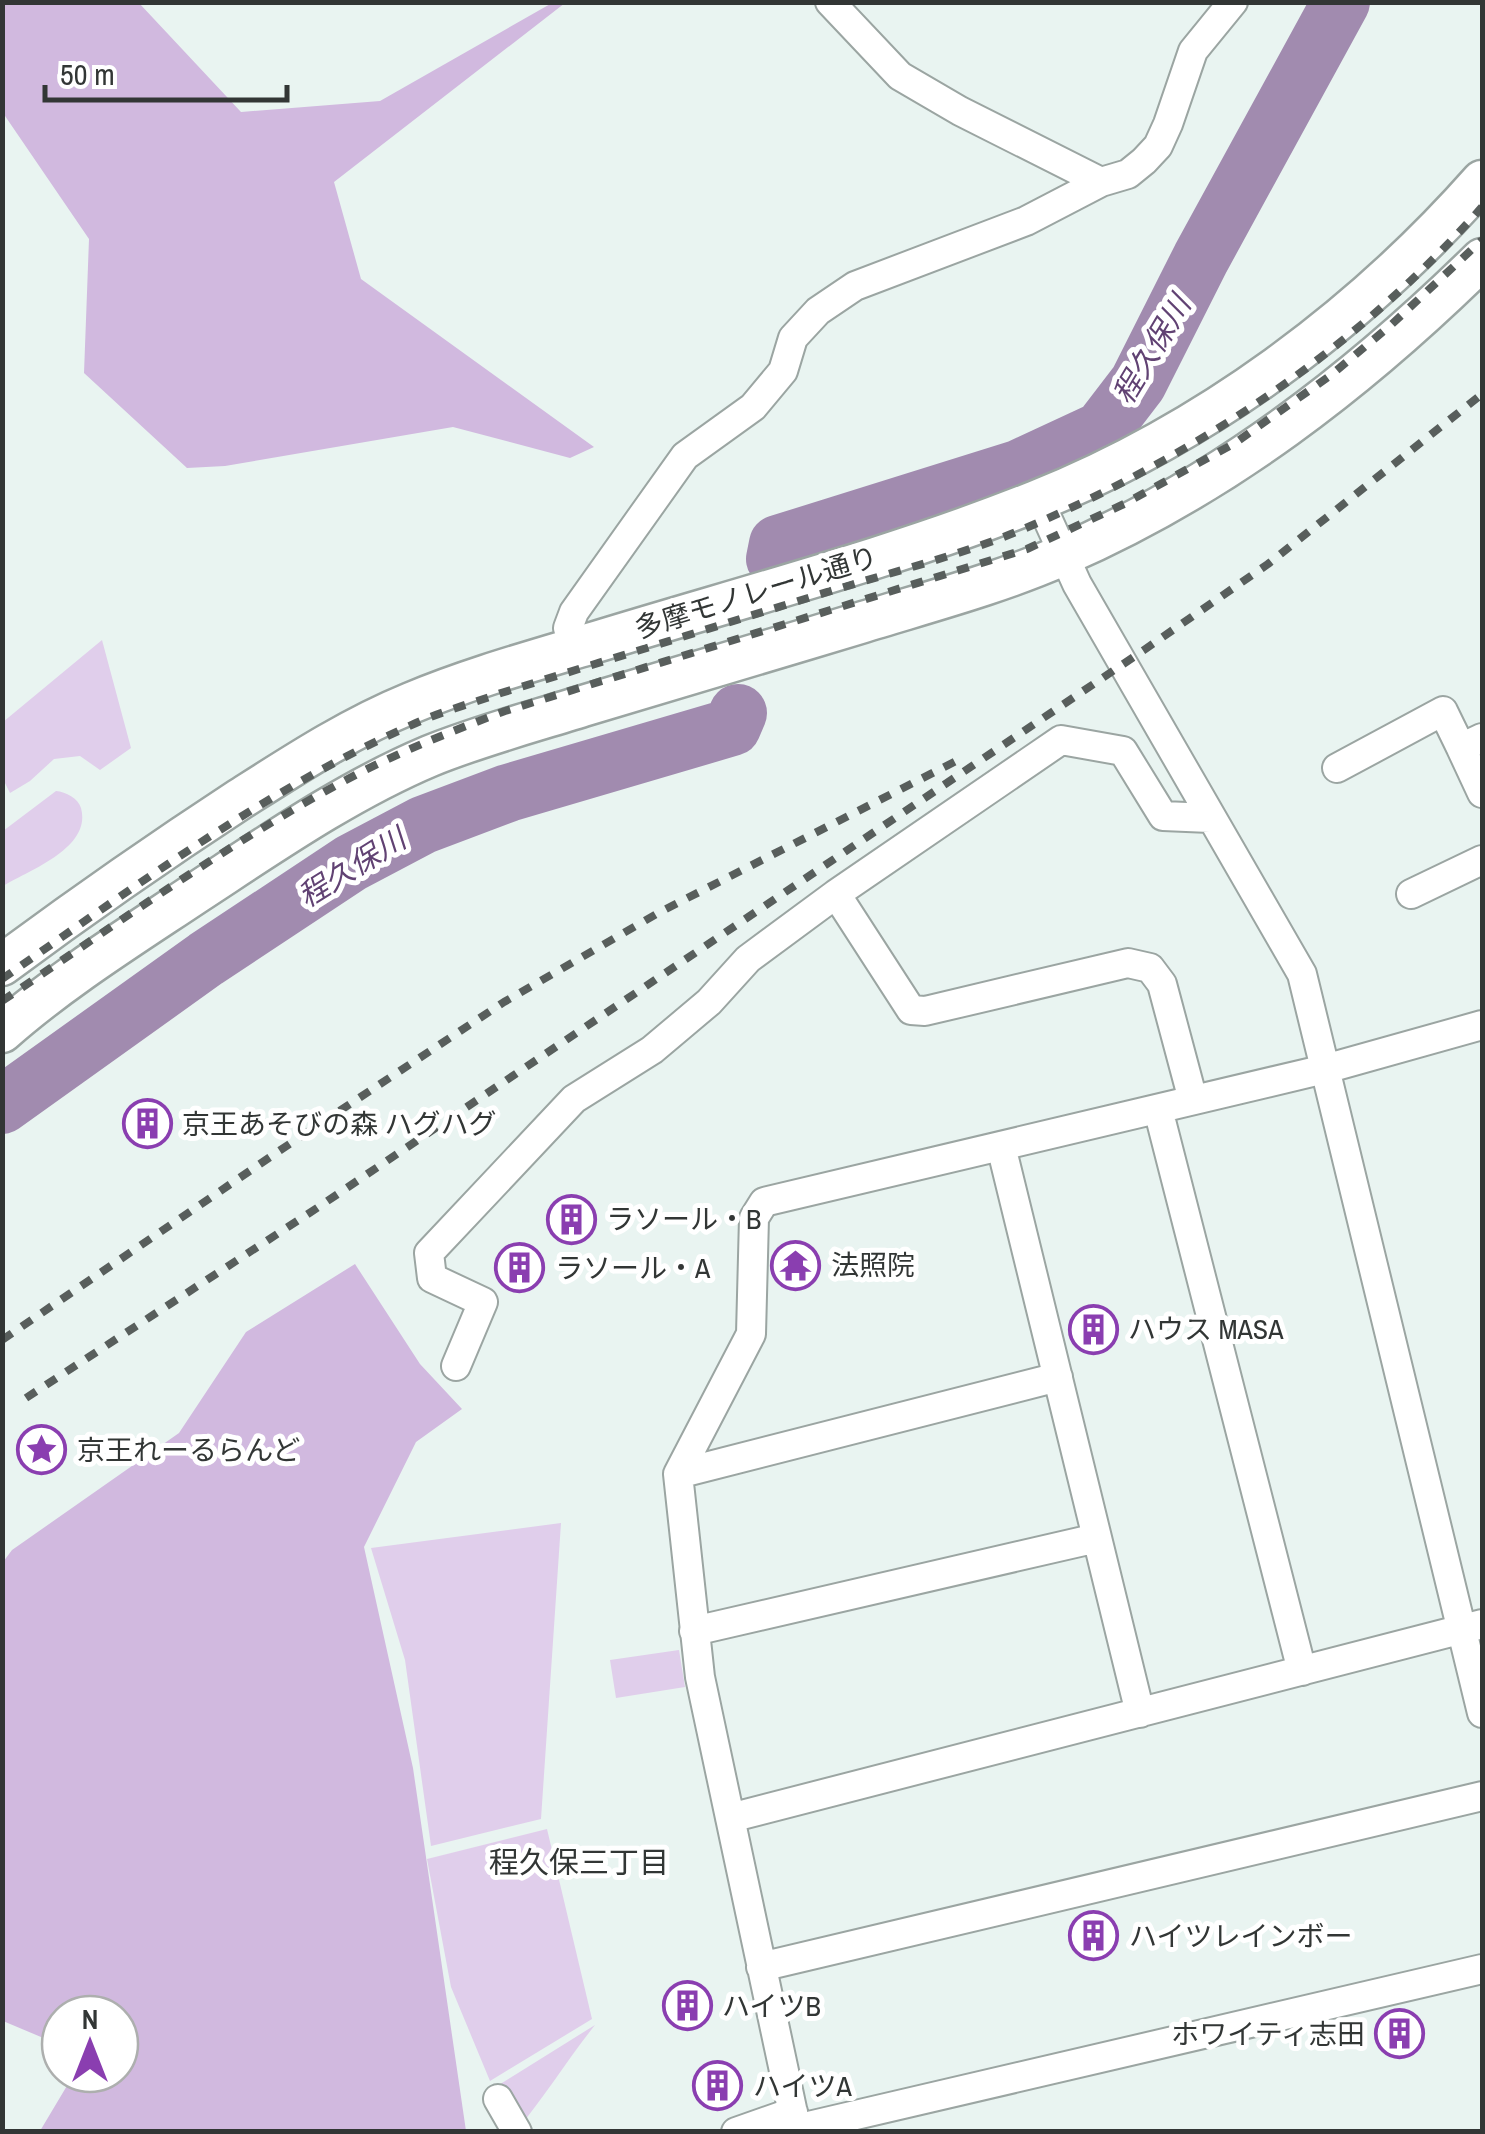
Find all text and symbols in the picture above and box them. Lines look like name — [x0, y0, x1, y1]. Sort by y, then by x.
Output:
scale bar — [45, 40, 288, 102]
text: 50 m — [60, 54, 115, 94]
water label: 程久保川 — [1103, 285, 1201, 411]
street label: 多摩モノレール通り — [630, 537, 882, 647]
water label: 程久保川 — [290, 817, 415, 916]
building icon: 京王あそびの森 ハグハグ — [121, 1098, 173, 1150]
place label: 京王あそびの森 ハグハグ — [182, 1105, 496, 1143]
building icon: ラソール・B — [545, 1193, 597, 1245]
place label: ラソール・B — [606, 1200, 761, 1238]
temple icon: 法照院 — [770, 1239, 822, 1291]
building icon: ラソール・A — [494, 1242, 546, 1294]
place label: 法照院 — [831, 1246, 915, 1284]
place label: ラソール・A — [555, 1249, 711, 1287]
building icon: ハウス MASA — [1067, 1303, 1119, 1355]
place label: ハウス MASA — [1128, 1310, 1284, 1348]
place icon: 京王れーるらんど — [16, 1424, 68, 1476]
place label: 京王れーるらんど — [77, 1431, 300, 1469]
district label: 程久保三丁目 — [489, 1842, 669, 1882]
building icon: ハイツレインボー — [1068, 1910, 1120, 1962]
place label: ハイツレインボー — [1129, 1917, 1352, 1955]
building icon: ハイツB — [661, 1980, 713, 2032]
place label: ハイツB — [722, 1987, 821, 2025]
north arrow — [40, 1994, 140, 2094]
text: N — [82, 2000, 98, 2038]
building icon: ホワイティ志田 — [1374, 2008, 1426, 2060]
place label: ホワイティ志田 — [1171, 2015, 1365, 2053]
building icon: ハイツA — [692, 2060, 744, 2112]
place label: ハイツA — [753, 2067, 852, 2105]

